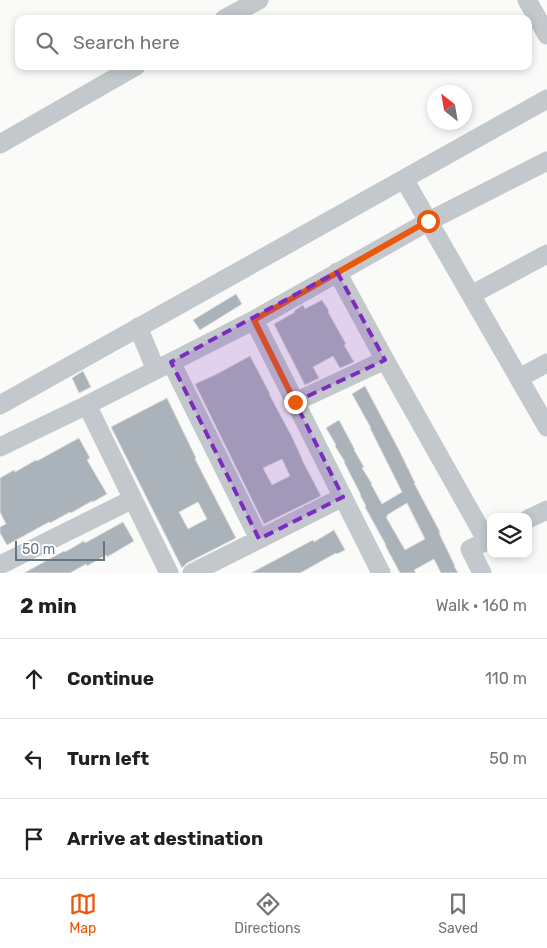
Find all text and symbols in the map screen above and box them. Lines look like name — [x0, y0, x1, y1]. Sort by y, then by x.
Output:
search box — [15, 15, 532, 70]
icon: search — [33, 29, 61, 57]
text: Search here — [73, 31, 180, 54]
north arrow — [427, 85, 472, 130]
route start — [417, 210, 440, 233]
route end — [284, 391, 307, 414]
map controls — [487, 513, 532, 558]
button: layers — [487, 513, 532, 558]
scale bar — [15, 538, 105, 561]
text: 50 m — [22, 541, 55, 558]
text: 2 min — [20, 593, 77, 618]
text: Walk · 160 m — [436, 596, 527, 615]
icon: ahead — [20, 665, 48, 693]
text: Continue — [67, 667, 154, 690]
text: 110 m — [485, 669, 527, 688]
icon: left — [20, 745, 48, 773]
text: Turn left — [67, 747, 149, 770]
text: 50 m — [489, 749, 527, 768]
icon: arrive — [20, 825, 48, 853]
text: Arrive at destination — [67, 827, 263, 850]
tab: Map — [69, 890, 97, 937]
tab: Directions — [234, 890, 301, 937]
tab: Saved — [438, 890, 478, 937]

